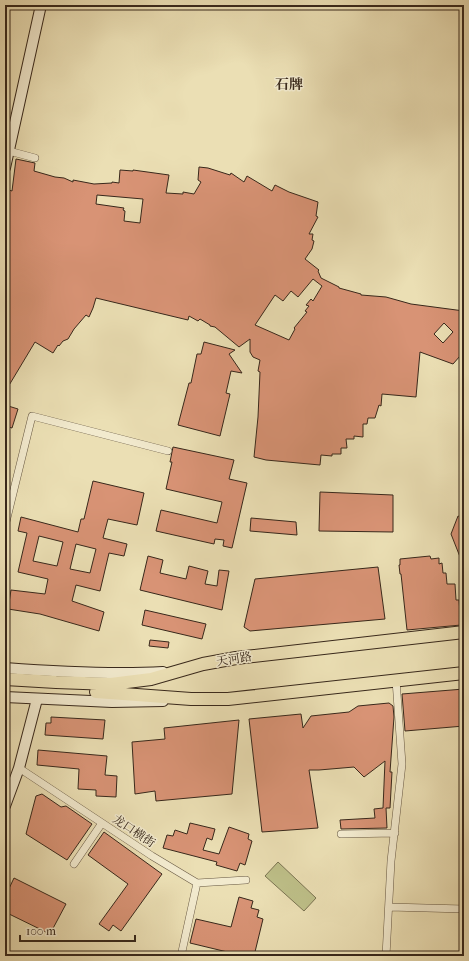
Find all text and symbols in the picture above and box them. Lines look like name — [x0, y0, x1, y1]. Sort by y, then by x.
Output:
district label: 石牌 — [275, 76, 303, 93]
street label: 天河路 — [215, 649, 253, 669]
street label: 龙口横街 — [110, 812, 159, 851]
scale bar — [20, 917, 135, 943]
text: 100 m — [26, 924, 56, 938]

